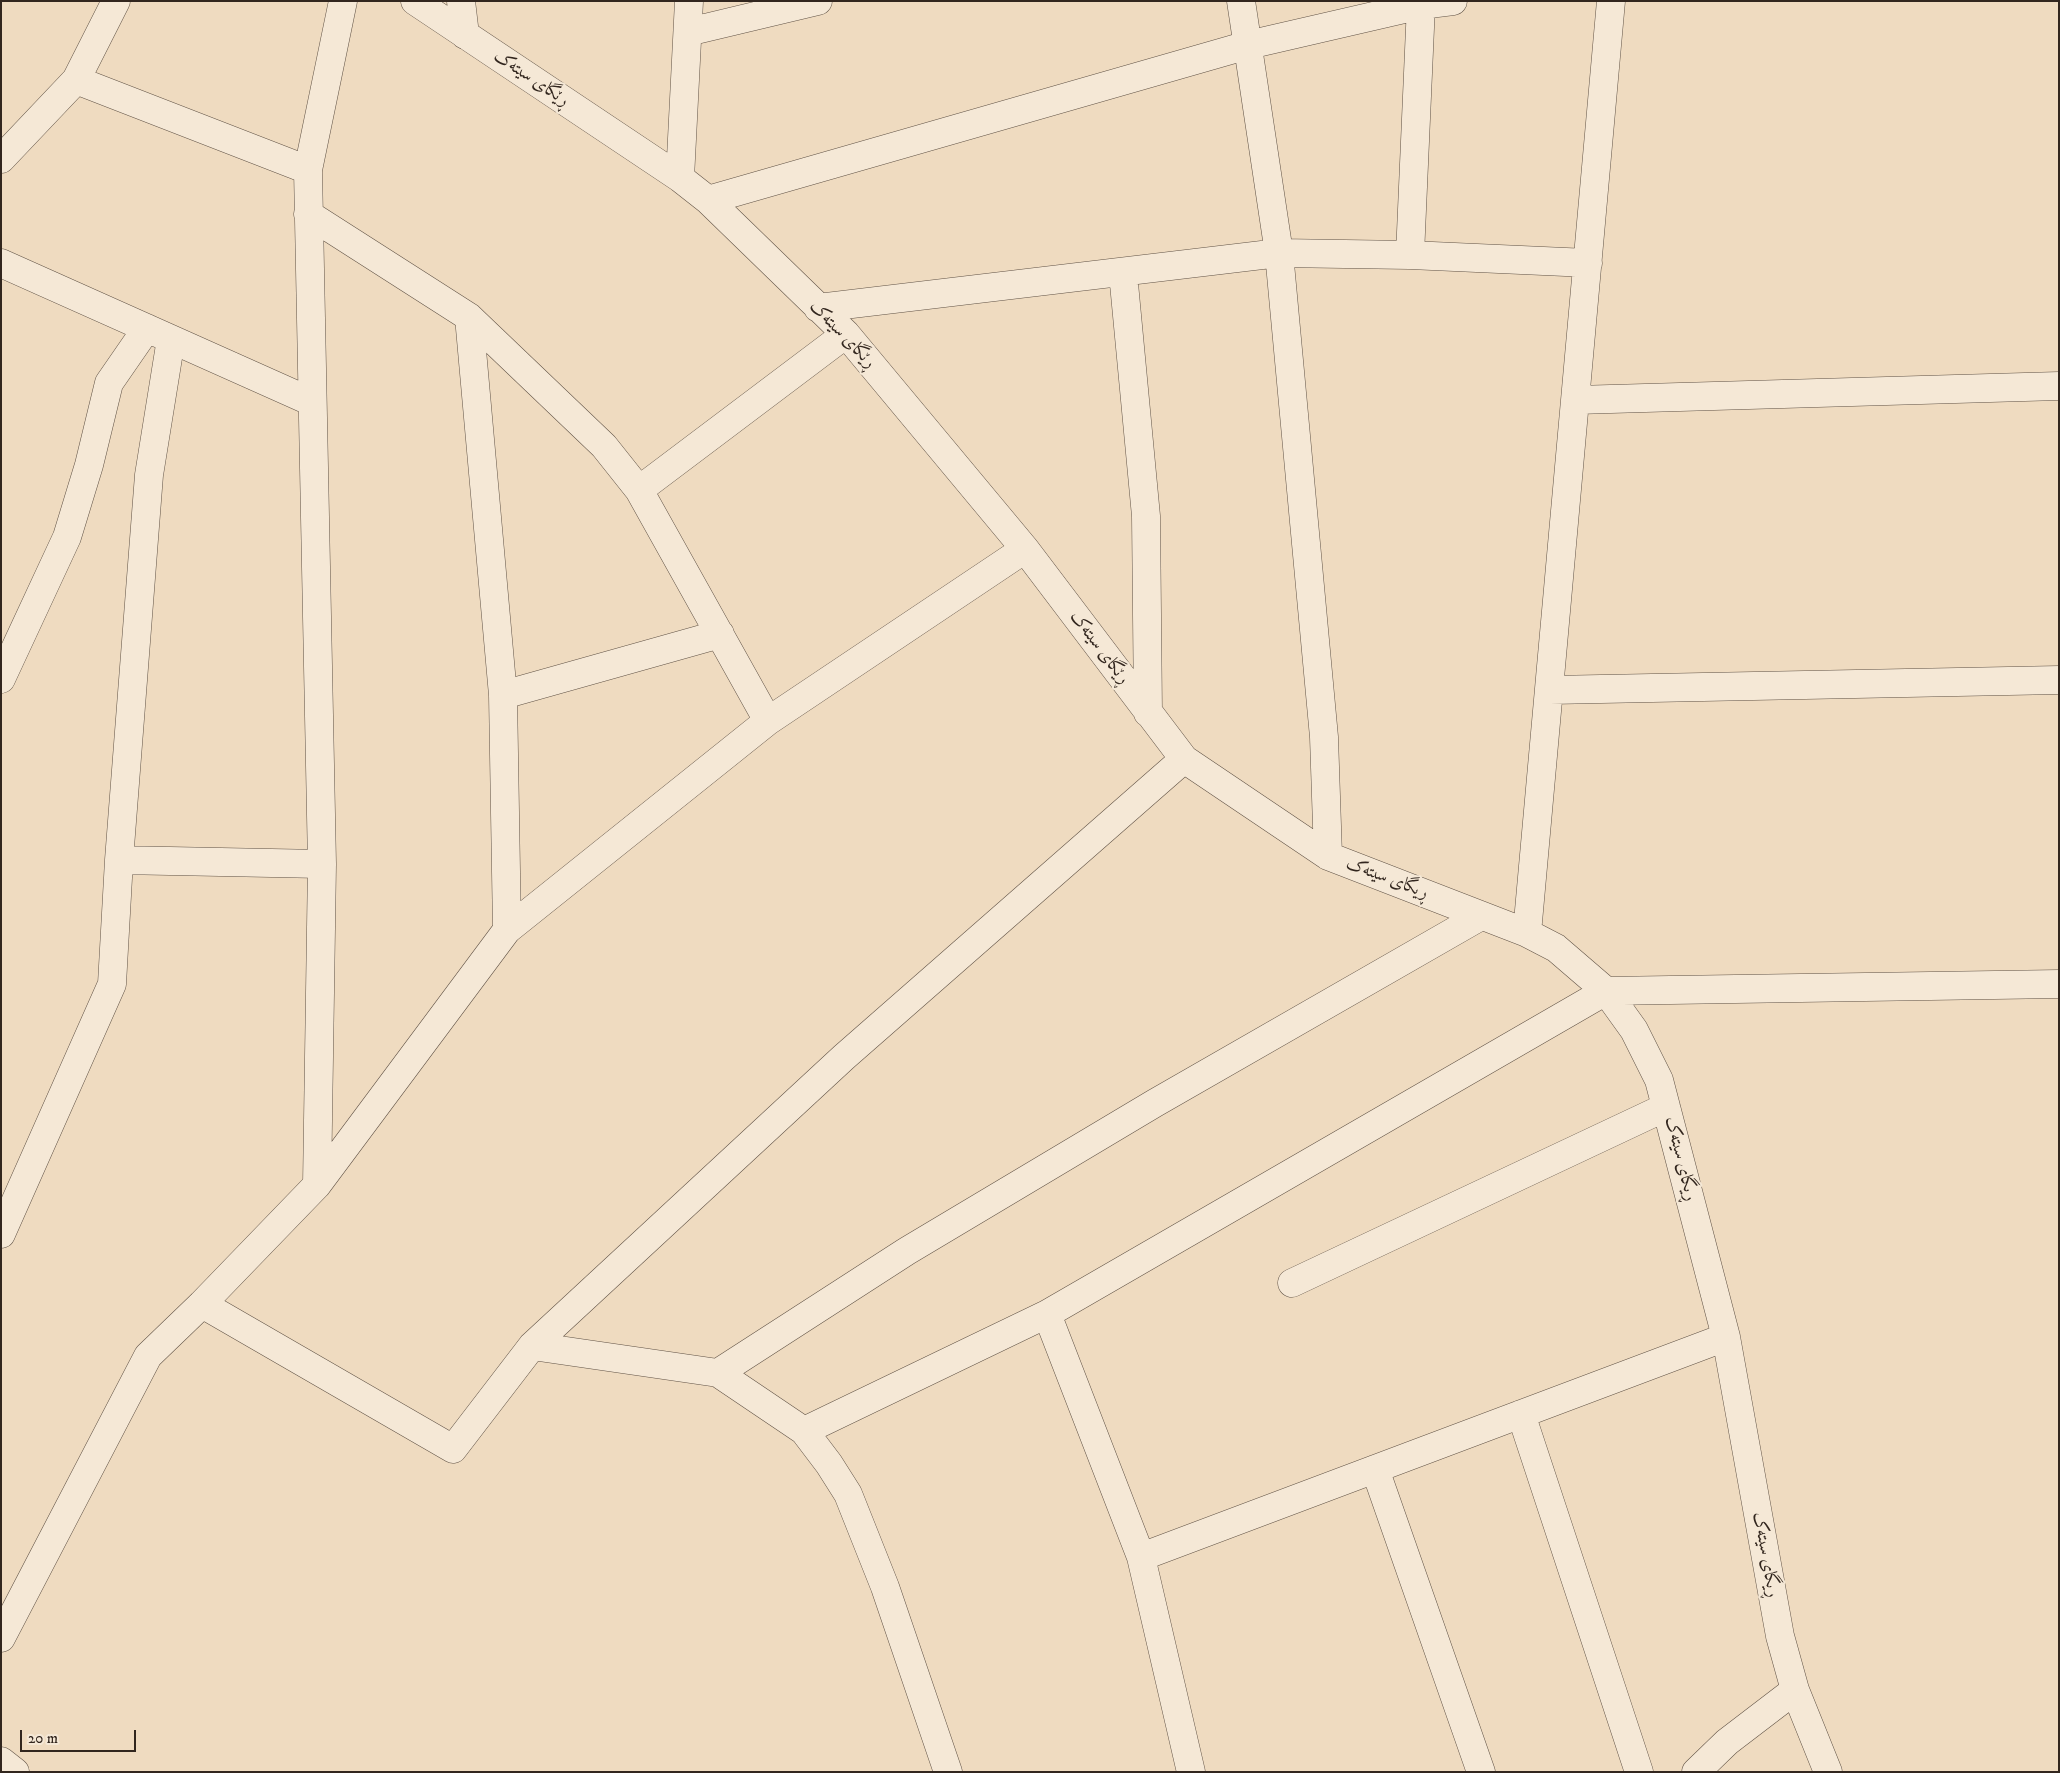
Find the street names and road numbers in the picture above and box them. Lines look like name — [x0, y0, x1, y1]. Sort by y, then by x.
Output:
street label: ڕێگای سیتەک — [489, 46, 573, 112]
street label: ڕێگای سیتەک — [804, 296, 880, 374]
street label: ڕێگای سیتەک — [1064, 607, 1134, 689]
street label: ڕیگای سیتەک — [1343, 853, 1431, 905]
street label: ڕیگای سیتەک — [1659, 1114, 1701, 1204]
street label: ڕیگای سیتەک — [1747, 1511, 1783, 1599]

